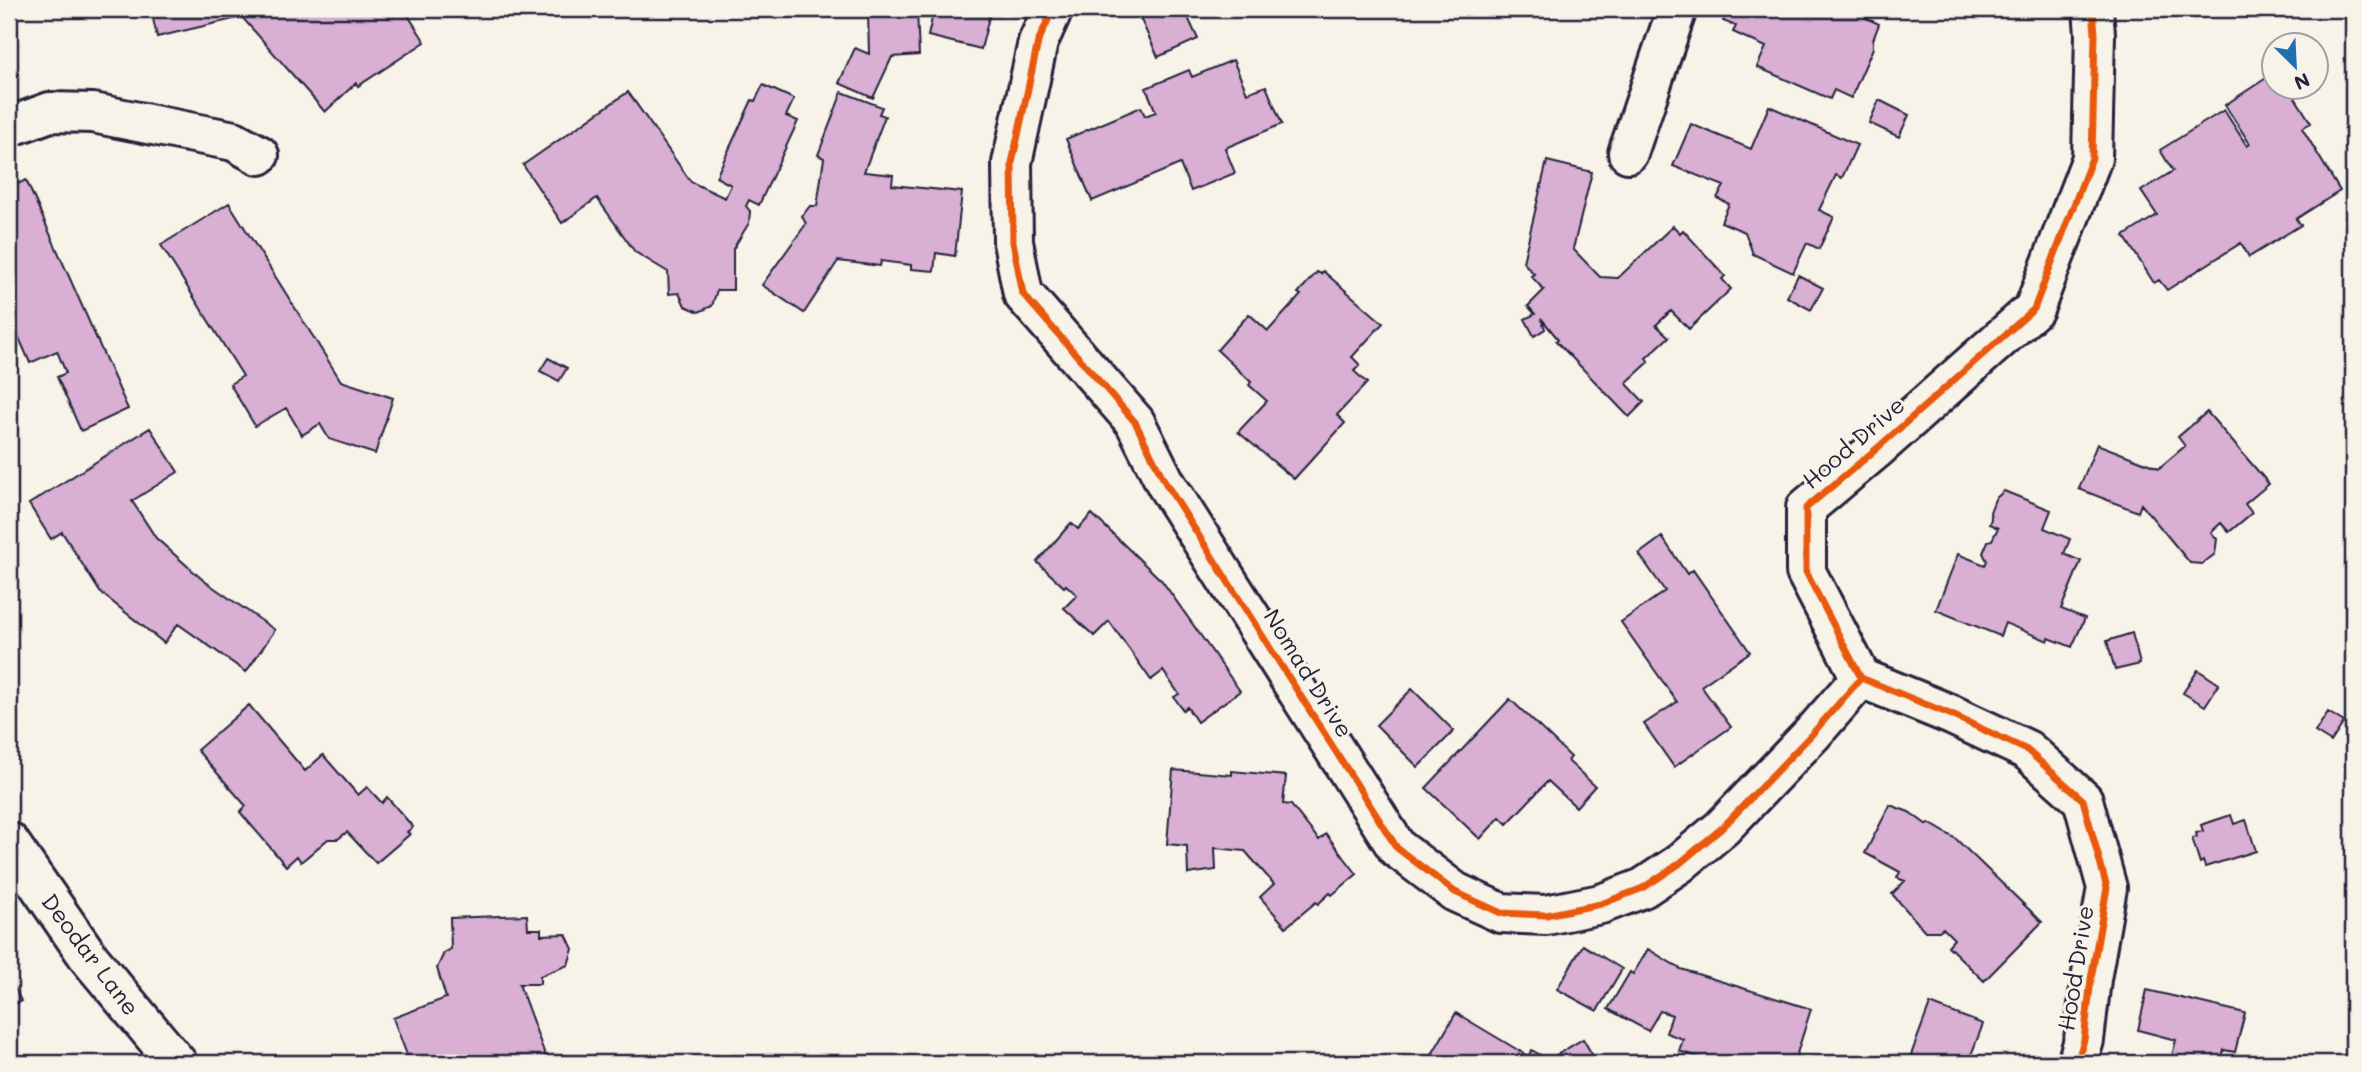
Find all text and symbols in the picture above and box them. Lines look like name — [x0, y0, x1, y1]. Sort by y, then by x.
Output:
north arrow — [2260, 32, 2330, 102]
text: N — [2290, 68, 2314, 96]
street label: Hood Drive — [1795, 389, 1911, 495]
street label: Nomad Drive — [1258, 603, 1360, 743]
street label: Deodar Lane — [35, 887, 147, 1021]
street label: Hood Drive — [2050, 903, 2100, 1033]

